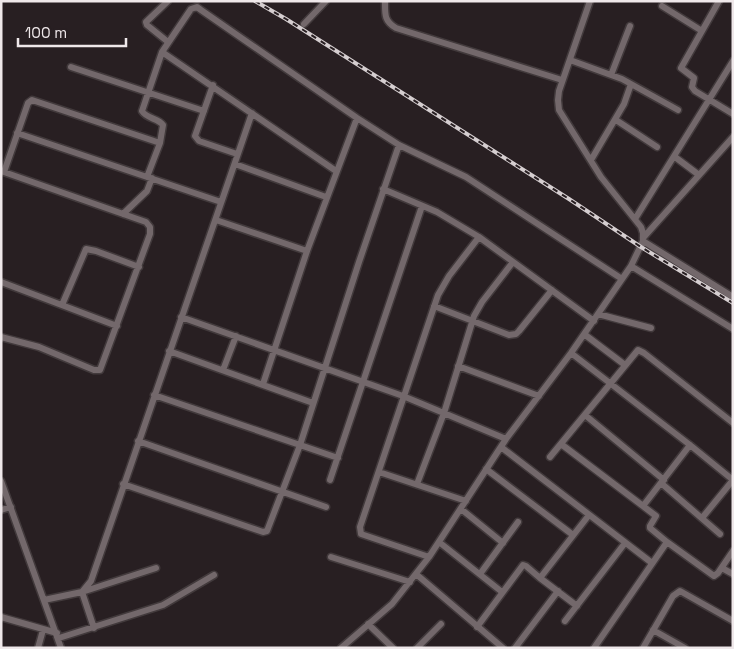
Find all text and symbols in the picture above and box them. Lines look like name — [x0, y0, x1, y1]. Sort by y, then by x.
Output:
scale bar — [18, 15, 125, 47]
text: 100 m — [25, 23, 67, 42]

